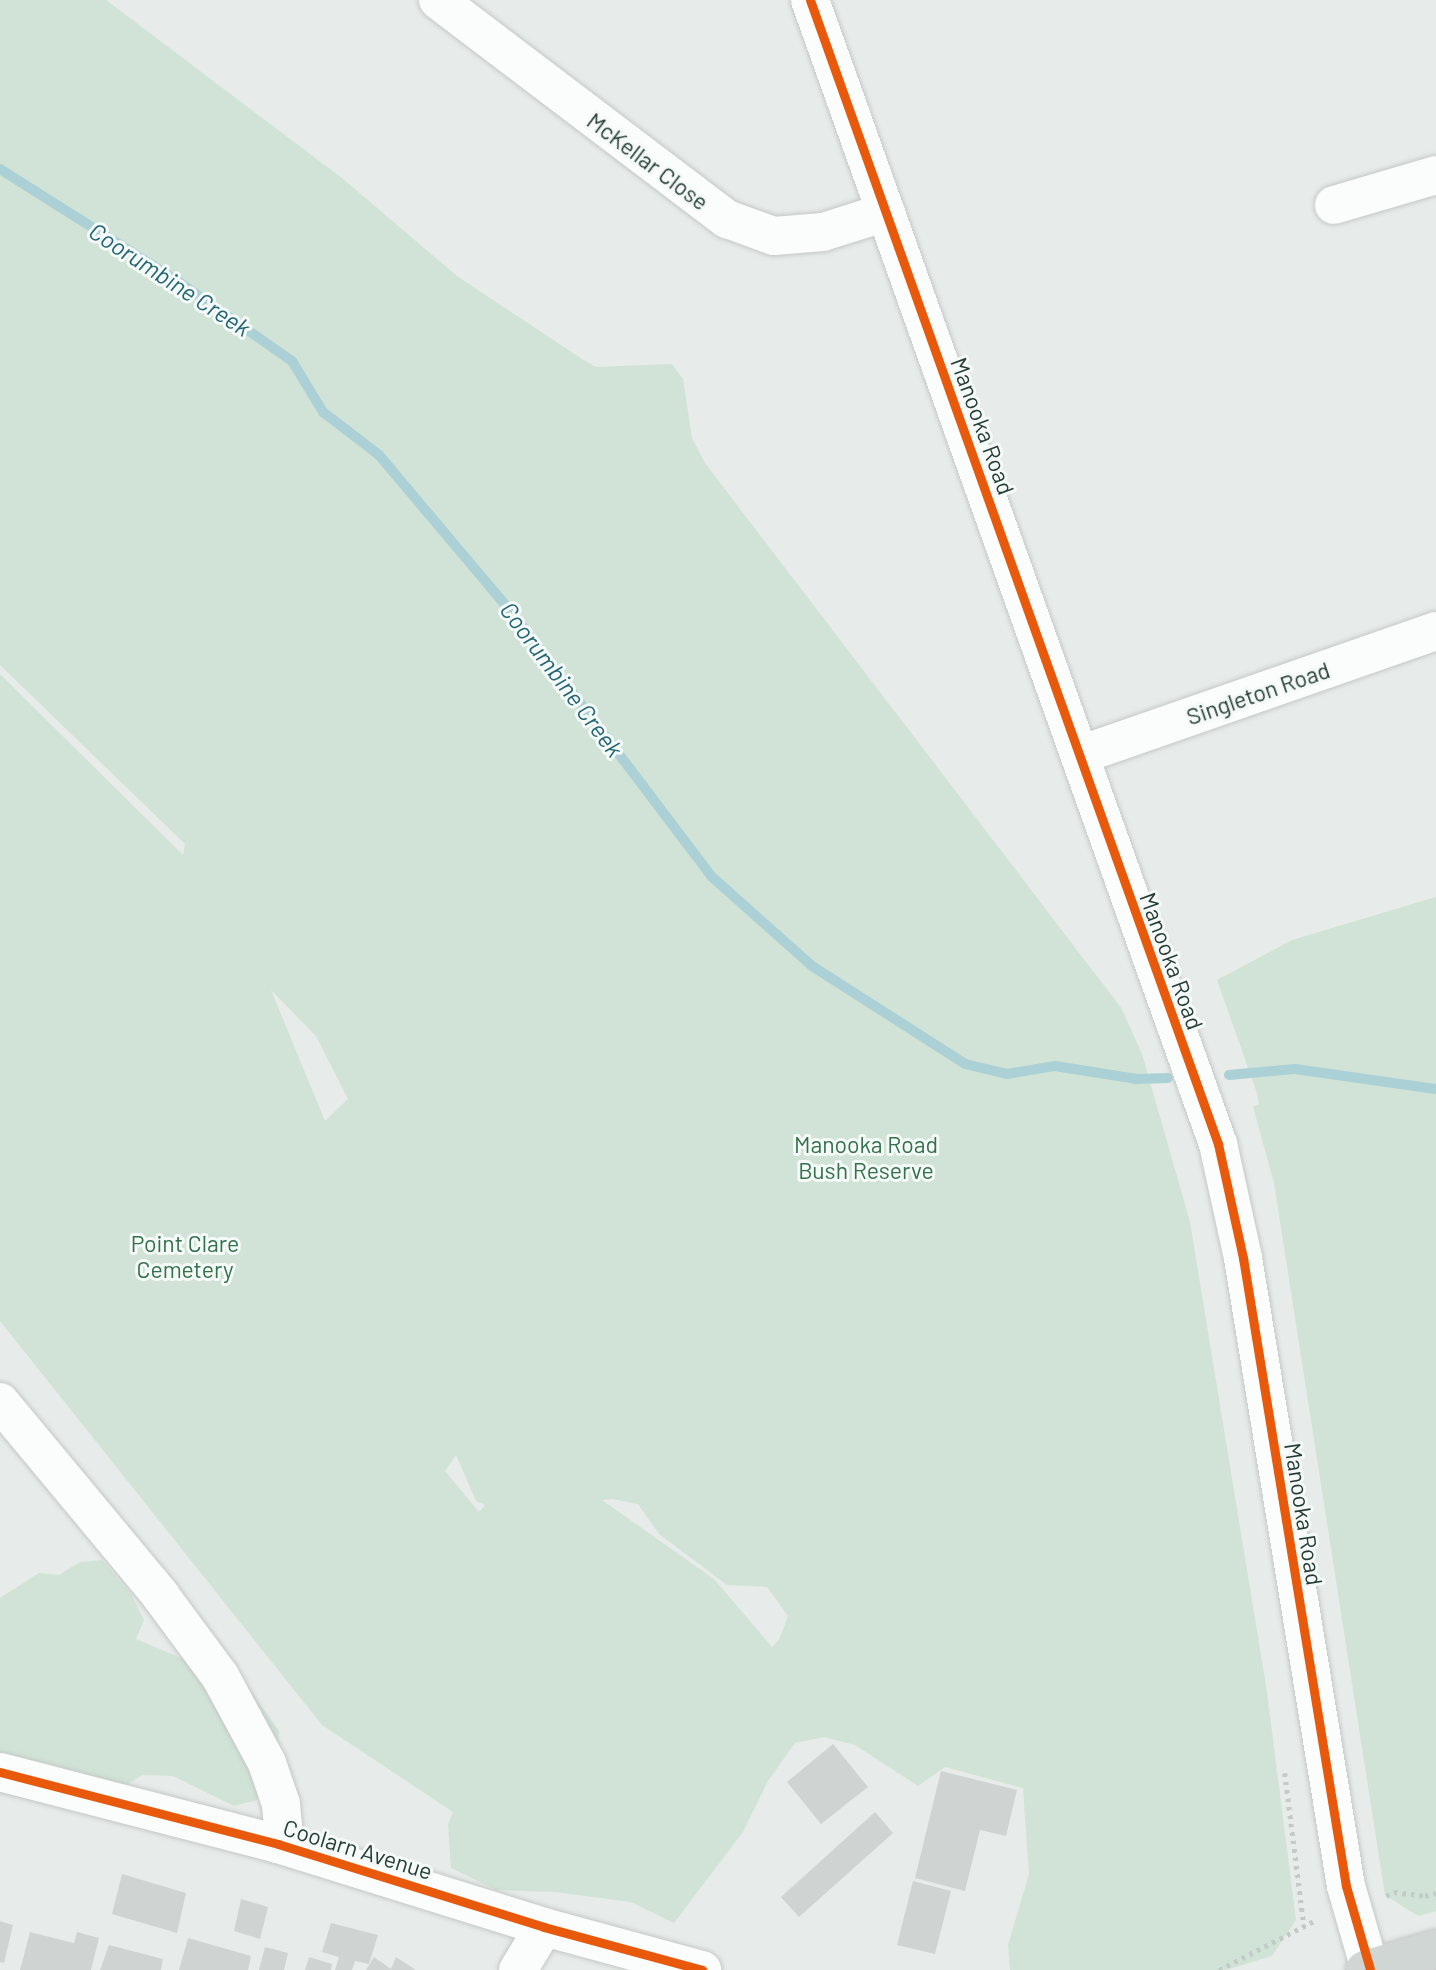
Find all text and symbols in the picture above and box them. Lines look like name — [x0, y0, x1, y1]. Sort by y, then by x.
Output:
street label: McKellar Close — [582, 106, 714, 216]
water label: Coorumbine Creek — [84, 216, 256, 342]
street label: Manooka Road — [945, 354, 1021, 498]
water label: Coorumbine Creek — [494, 596, 630, 762]
street label: Singleton Road — [1183, 656, 1333, 730]
street label: Manooka Road — [1134, 889, 1210, 1033]
park label: Manooka Road Bush Reserve — [794, 1130, 938, 1184]
park label: Point Clare Cemetery — [131, 1229, 239, 1283]
street label: Manooka Road — [1279, 1441, 1329, 1587]
street label: Coolarn Avenue — [280, 1813, 436, 1885]

